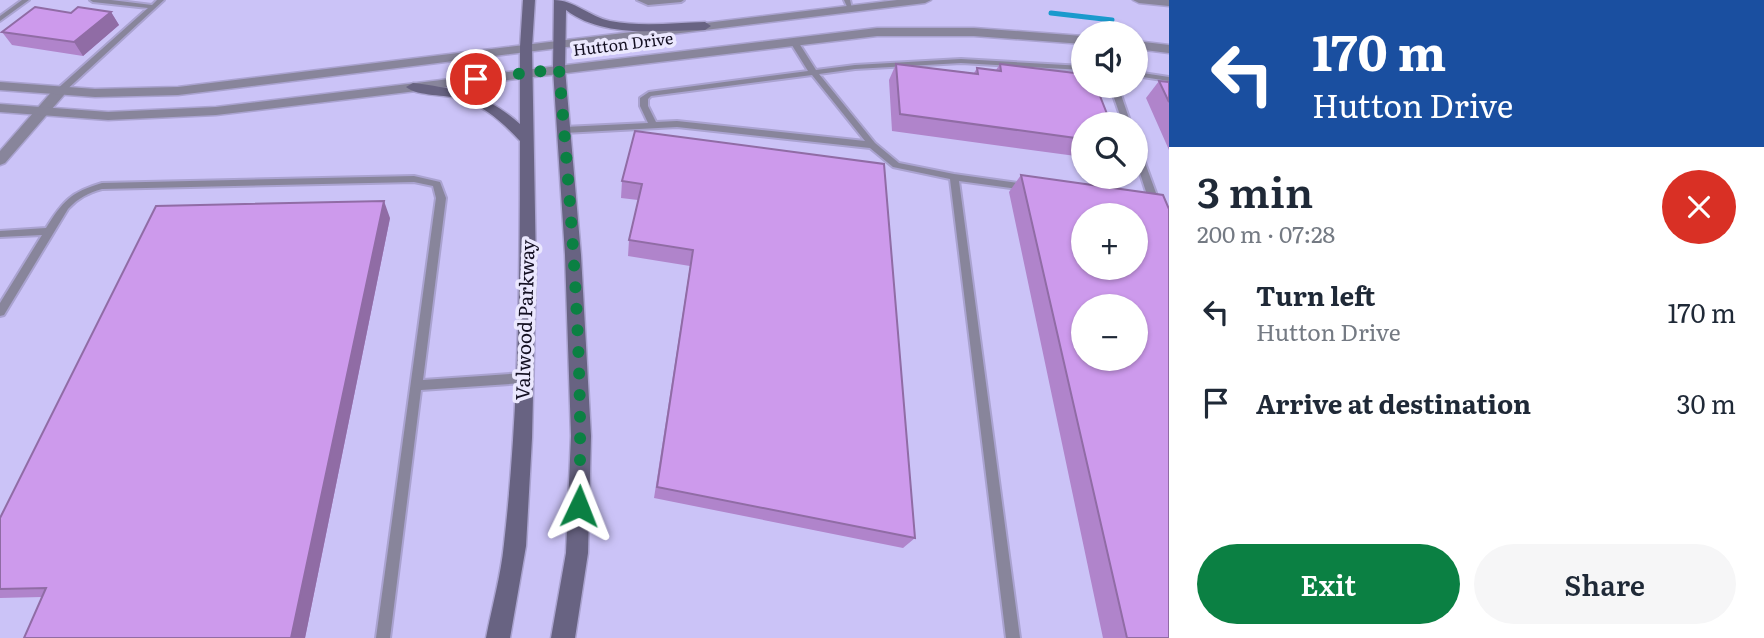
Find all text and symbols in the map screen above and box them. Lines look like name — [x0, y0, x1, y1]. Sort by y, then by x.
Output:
text: 170 m — [1312, 13, 1446, 86]
map controls — [1071, 21, 1148, 371]
button: sound — [1071, 21, 1148, 98]
street label: Hutton Drive — [571, 25, 674, 61]
icon: left — [1197, 28, 1288, 119]
pin — [446, 49, 506, 109]
icon: arrive — [457, 60, 495, 98]
text: Hutton Drive — [1312, 80, 1513, 128]
button: search — [1071, 112, 1148, 189]
text: 3 min — [1197, 159, 1313, 221]
button: close — [1662, 170, 1736, 244]
button: + — [1071, 203, 1148, 280]
text: 200 m · 07:28 — [1197, 216, 1335, 250]
street label: Valwood Parkway — [507, 239, 541, 401]
text: Turn left — [1256, 275, 1375, 314]
text: 170 m — [1668, 292, 1736, 331]
icon: left — [1197, 293, 1235, 331]
button: − — [1071, 294, 1148, 371]
text: Hutton Drive — [1256, 314, 1401, 348]
text: Arrive at destination — [1256, 383, 1531, 422]
text: 30 m — [1676, 383, 1736, 422]
icon: arrive — [1197, 384, 1235, 422]
position arrow — [542, 469, 616, 543]
button: Exit — [1197, 544, 1460, 624]
button: Share — [1474, 544, 1736, 624]

